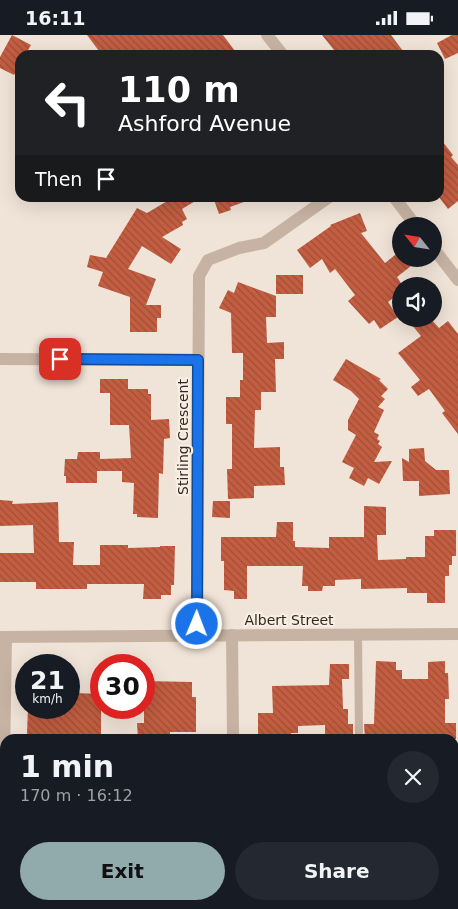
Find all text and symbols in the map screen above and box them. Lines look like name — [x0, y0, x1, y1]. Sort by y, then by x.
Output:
text: 16:11 — [25, 7, 85, 29]
icon: left — [35, 70, 100, 135]
text: 110 m — [118, 70, 240, 110]
text: Ashford Avenue — [118, 111, 291, 136]
icon: arrive — [92, 165, 120, 193]
text: Then — [35, 168, 82, 190]
north arrow — [392, 217, 442, 267]
map controls — [392, 217, 442, 327]
button: sound — [392, 277, 442, 327]
pin — [39, 338, 81, 380]
icon: arrive — [46, 345, 74, 373]
street label: Stirling Crescent — [175, 379, 191, 495]
position arrow — [170, 597, 222, 649]
street label: Albert Street — [244, 612, 334, 628]
speed limit sign: 30 — [90, 654, 155, 719]
text: 21 — [30, 666, 65, 695]
text: km/h — [32, 692, 63, 706]
text: 1 min — [20, 749, 114, 784]
button: close — [387, 751, 439, 803]
text: 170 m · 16:12 — [20, 786, 133, 805]
button: Exit — [20, 842, 225, 900]
button: Share — [235, 842, 439, 900]

